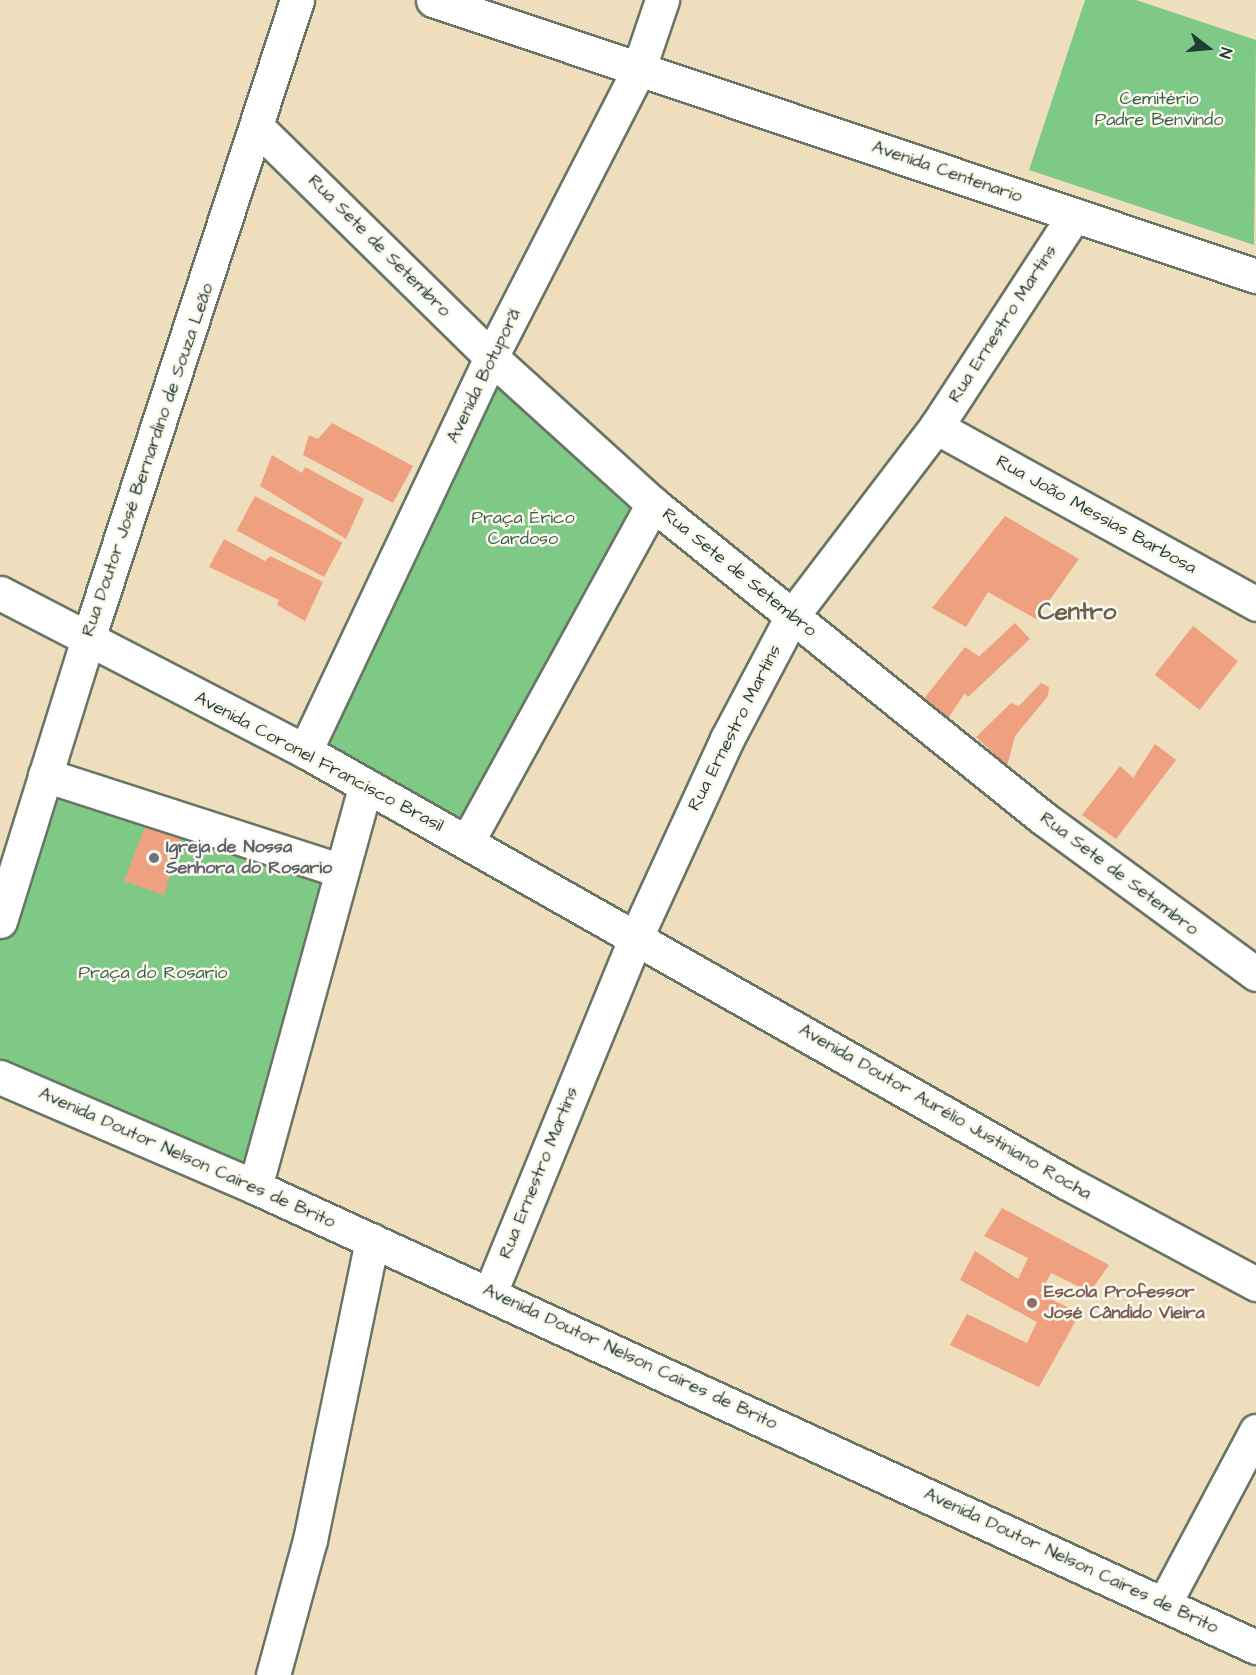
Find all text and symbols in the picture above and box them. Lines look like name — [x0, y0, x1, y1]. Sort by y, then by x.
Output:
north arrow — [1178, 18, 1238, 78]
text: N — [1213, 45, 1237, 61]
park label: Cemitério Padre Benvindo — [1095, 89, 1223, 132]
street label: Avenida Centenario — [869, 136, 1025, 208]
street label: Rua Sete de Setembro — [303, 170, 455, 322]
street label: Rua Ernestro Martins — [944, 241, 1062, 407]
street label: Rua Doutor José Bernardino de Souza Leão — [77, 281, 219, 639]
street label: Avenida Botuporã — [442, 305, 526, 447]
street label: Rua João Messias Barbosa — [992, 451, 1200, 579]
street label: Rua Sete de Setembro — [657, 504, 821, 642]
park label: Praça Érico Cardoso — [471, 508, 575, 550]
district label: Centro — [1038, 599, 1116, 627]
street label: Rua Ernestro Martins — [684, 641, 786, 815]
street label: Avenida Coronel Francisco Brasil — [191, 687, 447, 837]
street label: Rua Sete de Setembro — [1036, 807, 1202, 941]
place label: Igreja de Nossa Senhora do Rosario — [166, 837, 332, 880]
marker: Igreja de Nossa Senhora do Rosario — [147, 851, 161, 865]
park label: Praça do Rosario — [79, 962, 227, 984]
street label: Avenida Doutor Aurélio Justiniano Rocha — [795, 1019, 1095, 1205]
street label: Avenida Doutor Nelson Caires de Brito — [35, 1083, 339, 1233]
street label: Rua Ernestro Martins — [495, 1084, 583, 1262]
street label: Avenida Doutor Nelson Caires de Brito — [479, 1279, 781, 1435]
place label: Escola Professor José Cândido Vieira — [1044, 1282, 1205, 1324]
marker: Escola Professor José Cândido Vieira — [1025, 1296, 1039, 1310]
street label: Avenida Doutor Nelson Caires de Brito — [920, 1483, 1222, 1639]

